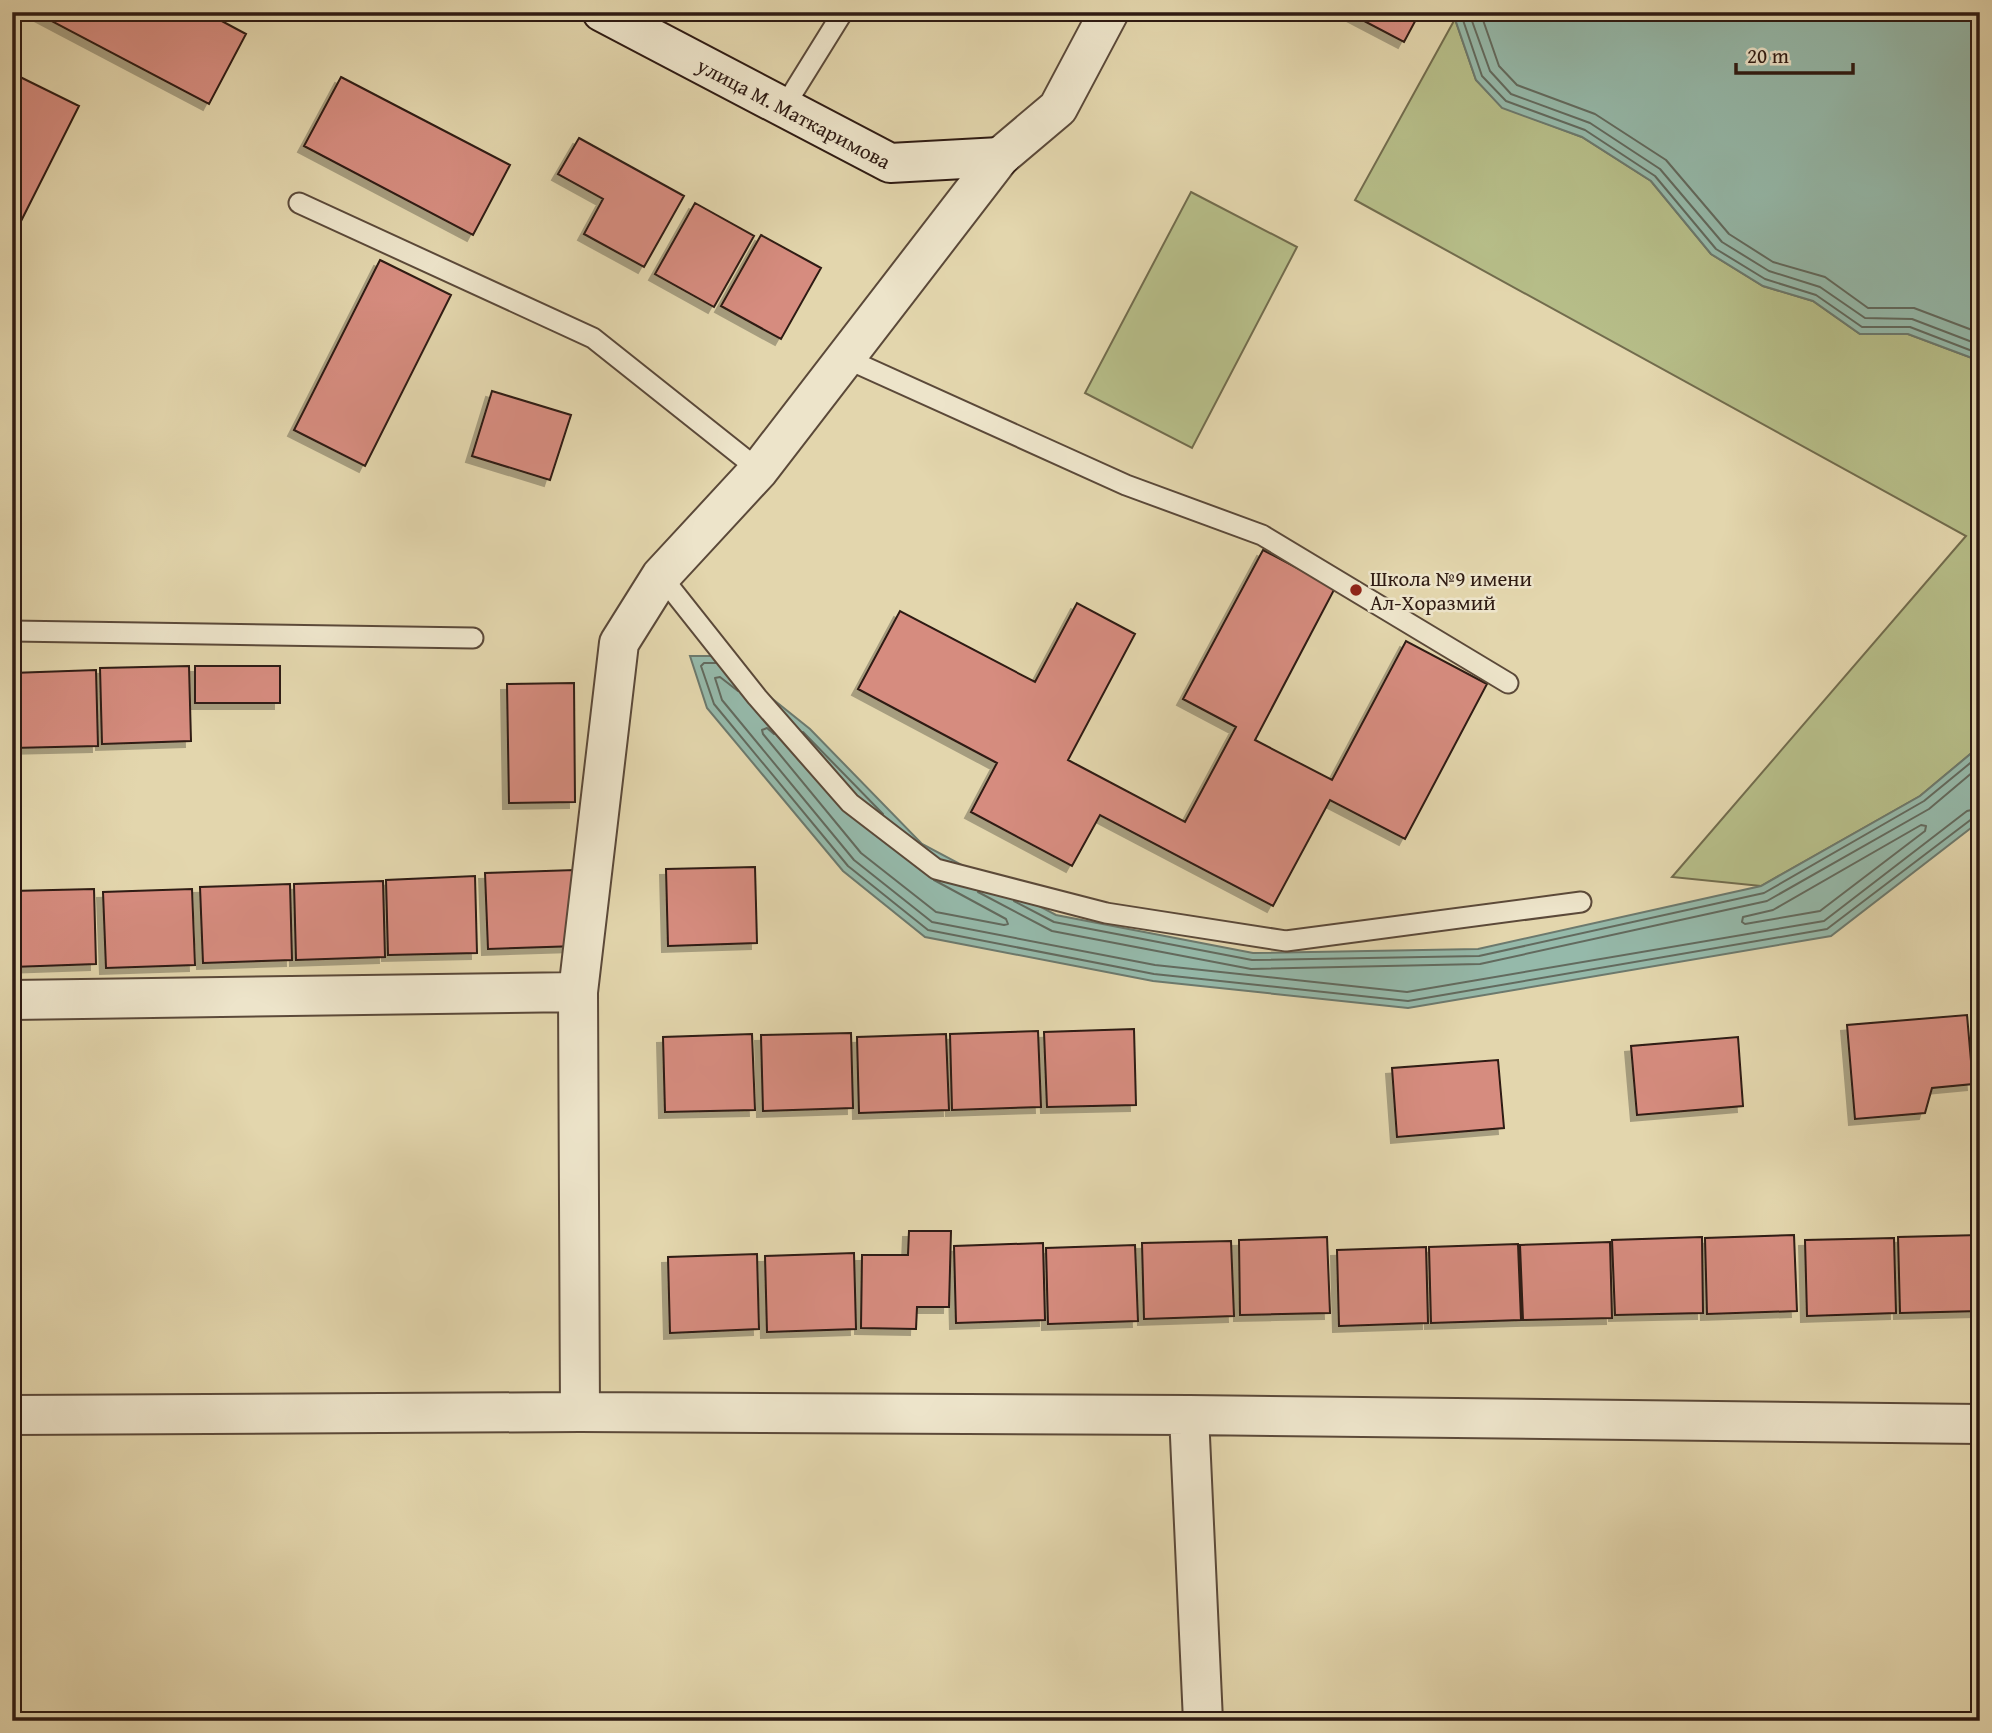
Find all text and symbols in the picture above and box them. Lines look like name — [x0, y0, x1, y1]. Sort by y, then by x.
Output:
scale bar — [1736, 32, 1854, 76]
text: 20 m — [1747, 40, 1789, 71]
street label: улица М. Маткаримова — [691, 49, 897, 176]
place label: Школа №9 имени Ал-Хоразмий — [1370, 563, 1532, 618]
marker: Школа №9 имени Ал-Хоразмий — [1348, 582, 1364, 598]

